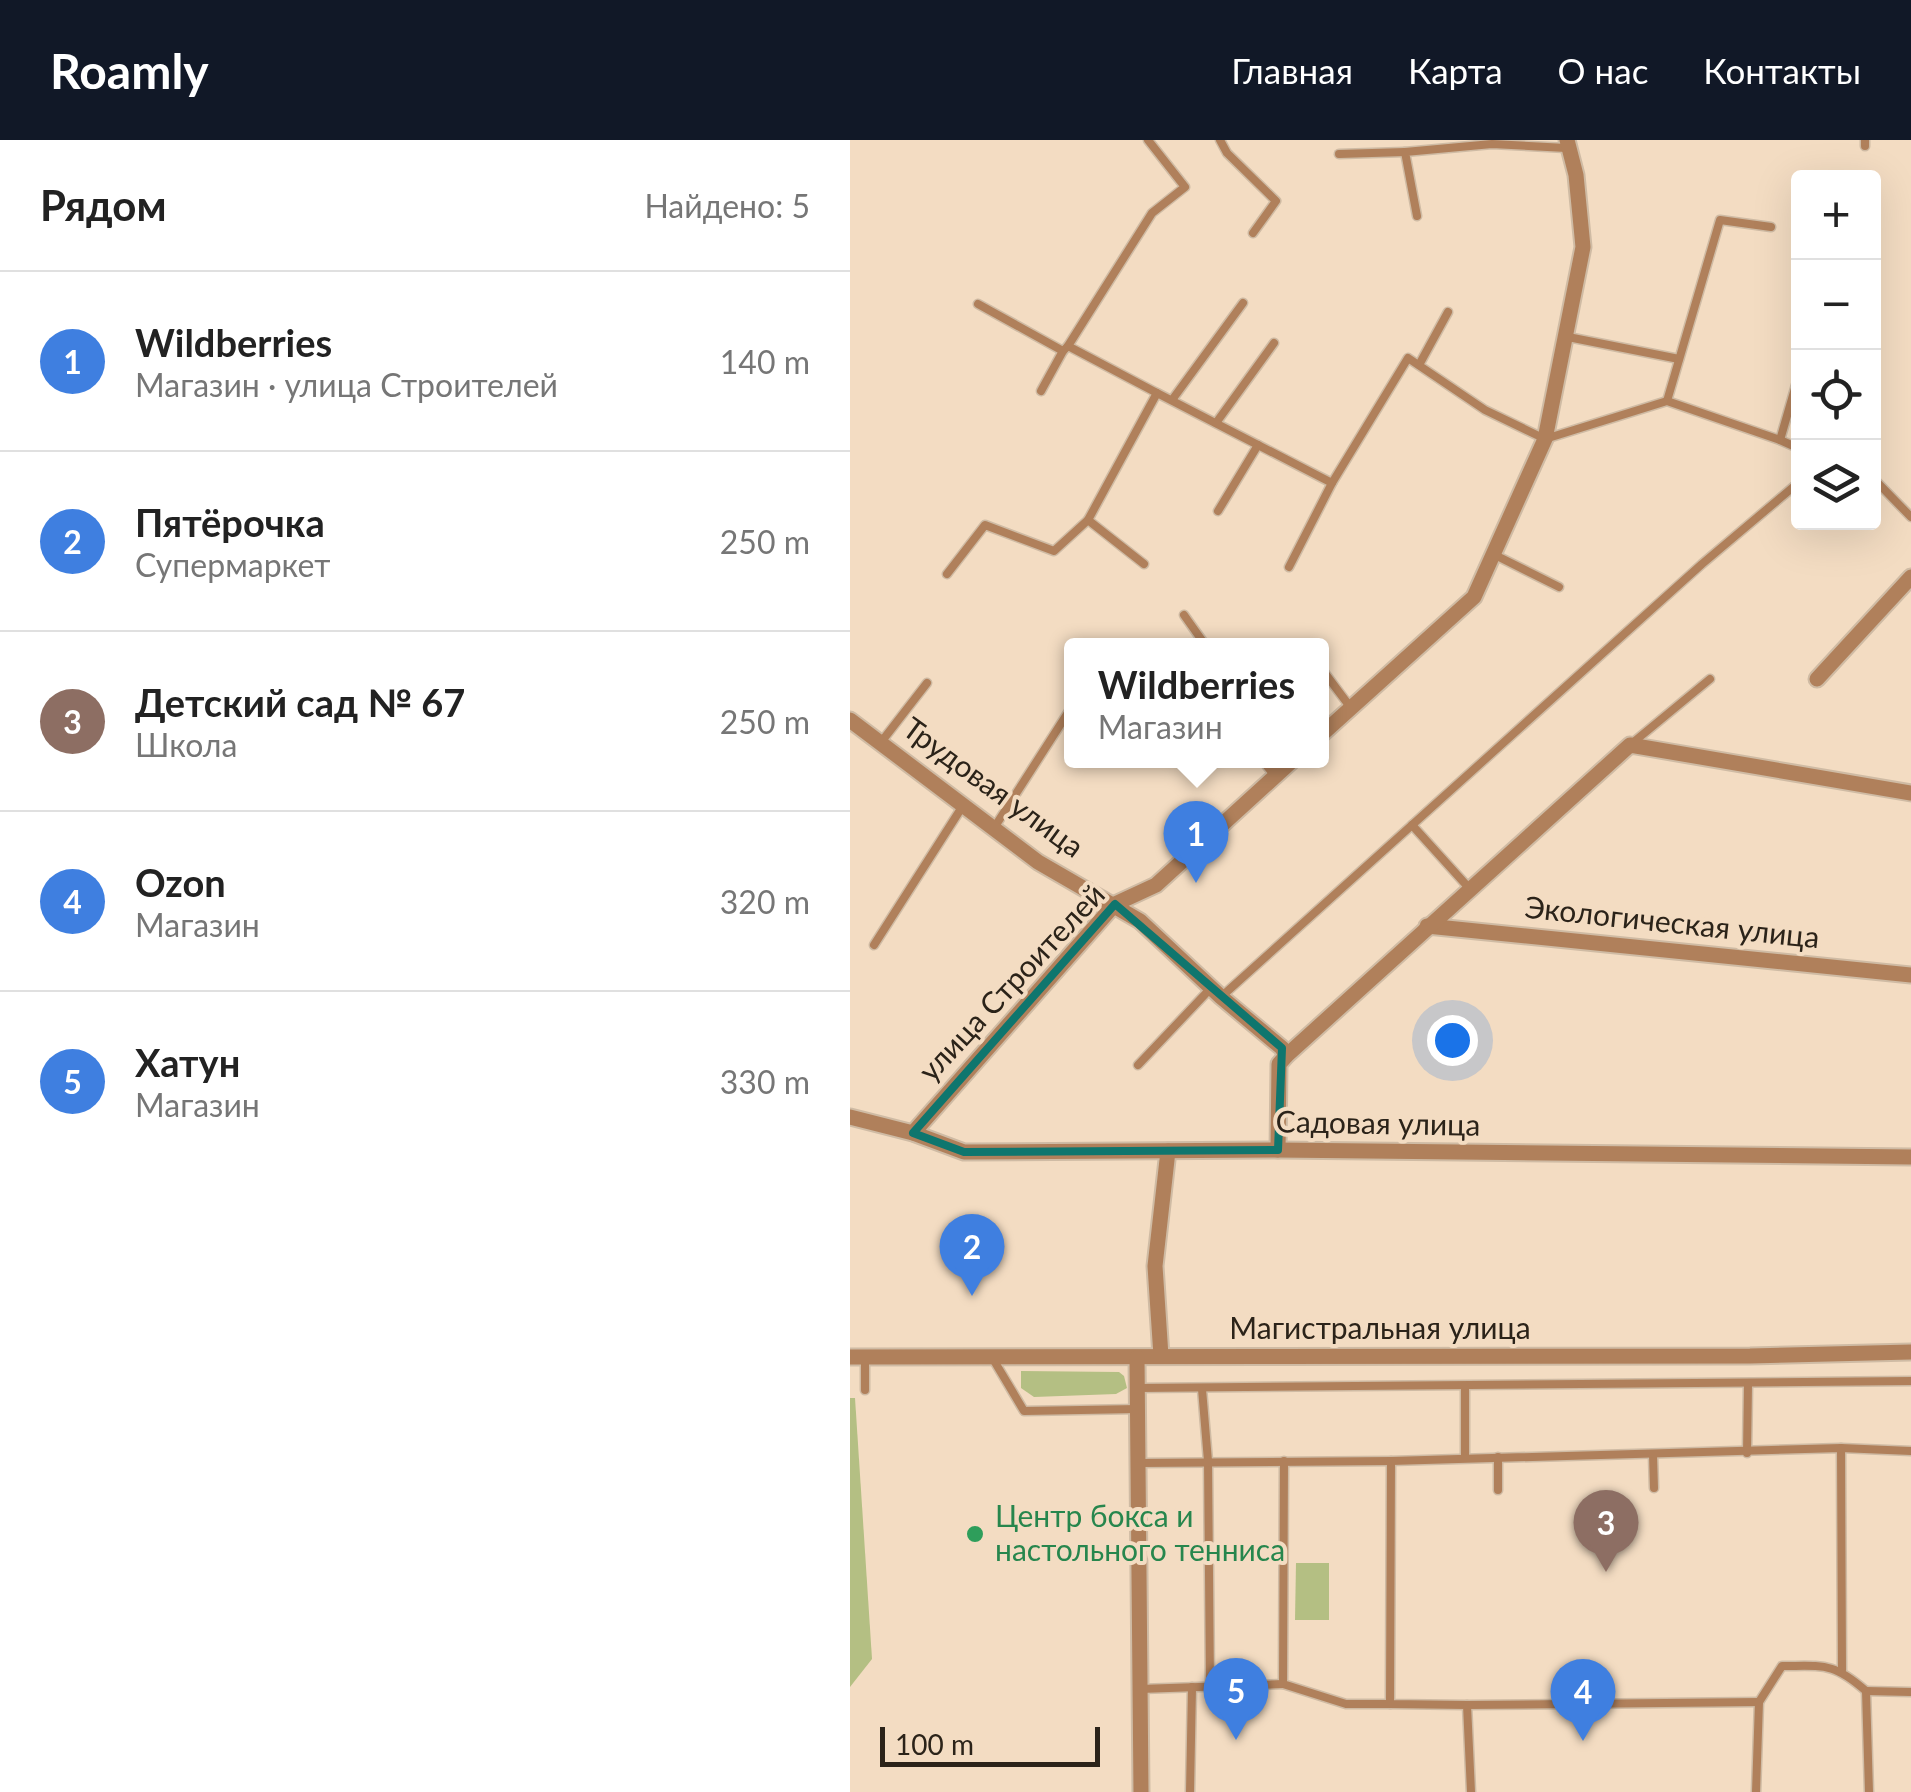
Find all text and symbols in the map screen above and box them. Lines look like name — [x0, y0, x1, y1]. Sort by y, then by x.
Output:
text: Roamly — [50, 42, 209, 99]
text: Главная — [1231, 49, 1353, 91]
text: Карта — [1408, 49, 1503, 91]
text: О нас — [1558, 49, 1648, 91]
text: Контакты — [1703, 49, 1861, 91]
map controls — [1791, 170, 1881, 530]
button: + — [1791, 170, 1881, 260]
text: Рядом — [40, 180, 167, 230]
text: Найдено: 5 — [644, 186, 810, 225]
button: − — [1791, 260, 1881, 350]
text: Wildberries — [135, 319, 332, 365]
text: 1 — [63, 342, 82, 381]
text: 140 m — [720, 342, 810, 381]
button: locate — [1791, 350, 1881, 440]
text: Магазин · улица Строителей — [135, 365, 558, 404]
button: layers — [1791, 440, 1881, 530]
text: Пятёрочка — [135, 499, 325, 545]
text: 2 — [63, 522, 82, 561]
text: 250 m — [720, 522, 810, 561]
text: Супермаркет — [135, 545, 330, 584]
popup — [1064, 638, 1329, 768]
text: Wildberries — [1098, 661, 1295, 707]
text: Детский сад № 67 — [135, 679, 465, 725]
text: 3 — [63, 702, 82, 741]
text: 250 m — [720, 702, 810, 741]
text: Магазин — [1098, 707, 1223, 746]
street label: Трудовая улица — [897, 709, 1091, 864]
text: Школа — [135, 725, 237, 764]
pin: 1 — [1164, 800, 1228, 883]
text: Ozon — [135, 859, 226, 905]
street label: улица Строителей — [910, 876, 1111, 1088]
text: 4 — [63, 882, 82, 921]
text: 320 m — [720, 882, 810, 921]
street label: Экологическая улица — [1523, 888, 1821, 954]
text: Магазин — [135, 905, 260, 944]
your location — [1427, 1015, 1478, 1066]
text: Хатун — [135, 1039, 240, 1085]
text: 5 — [63, 1062, 82, 1101]
text: 330 m — [720, 1062, 810, 1101]
text: Магазин — [135, 1085, 260, 1124]
street label: Садовая улица — [1276, 1102, 1481, 1142]
pin: 2 — [940, 1214, 1004, 1296]
street label: Магистральная улица — [1229, 1309, 1531, 1345]
pin: 3 — [1574, 1490, 1638, 1572]
place label: Центр бокса и настольного тенниса — [995, 1497, 1285, 1567]
marker: Центр бокса и настольного тенниса — [964, 1523, 986, 1545]
pin: 5 — [1204, 1658, 1268, 1740]
pin: 4 — [1550, 1658, 1616, 1741]
scale bar — [880, 1722, 1100, 1766]
text: 100 m — [895, 1727, 974, 1761]

